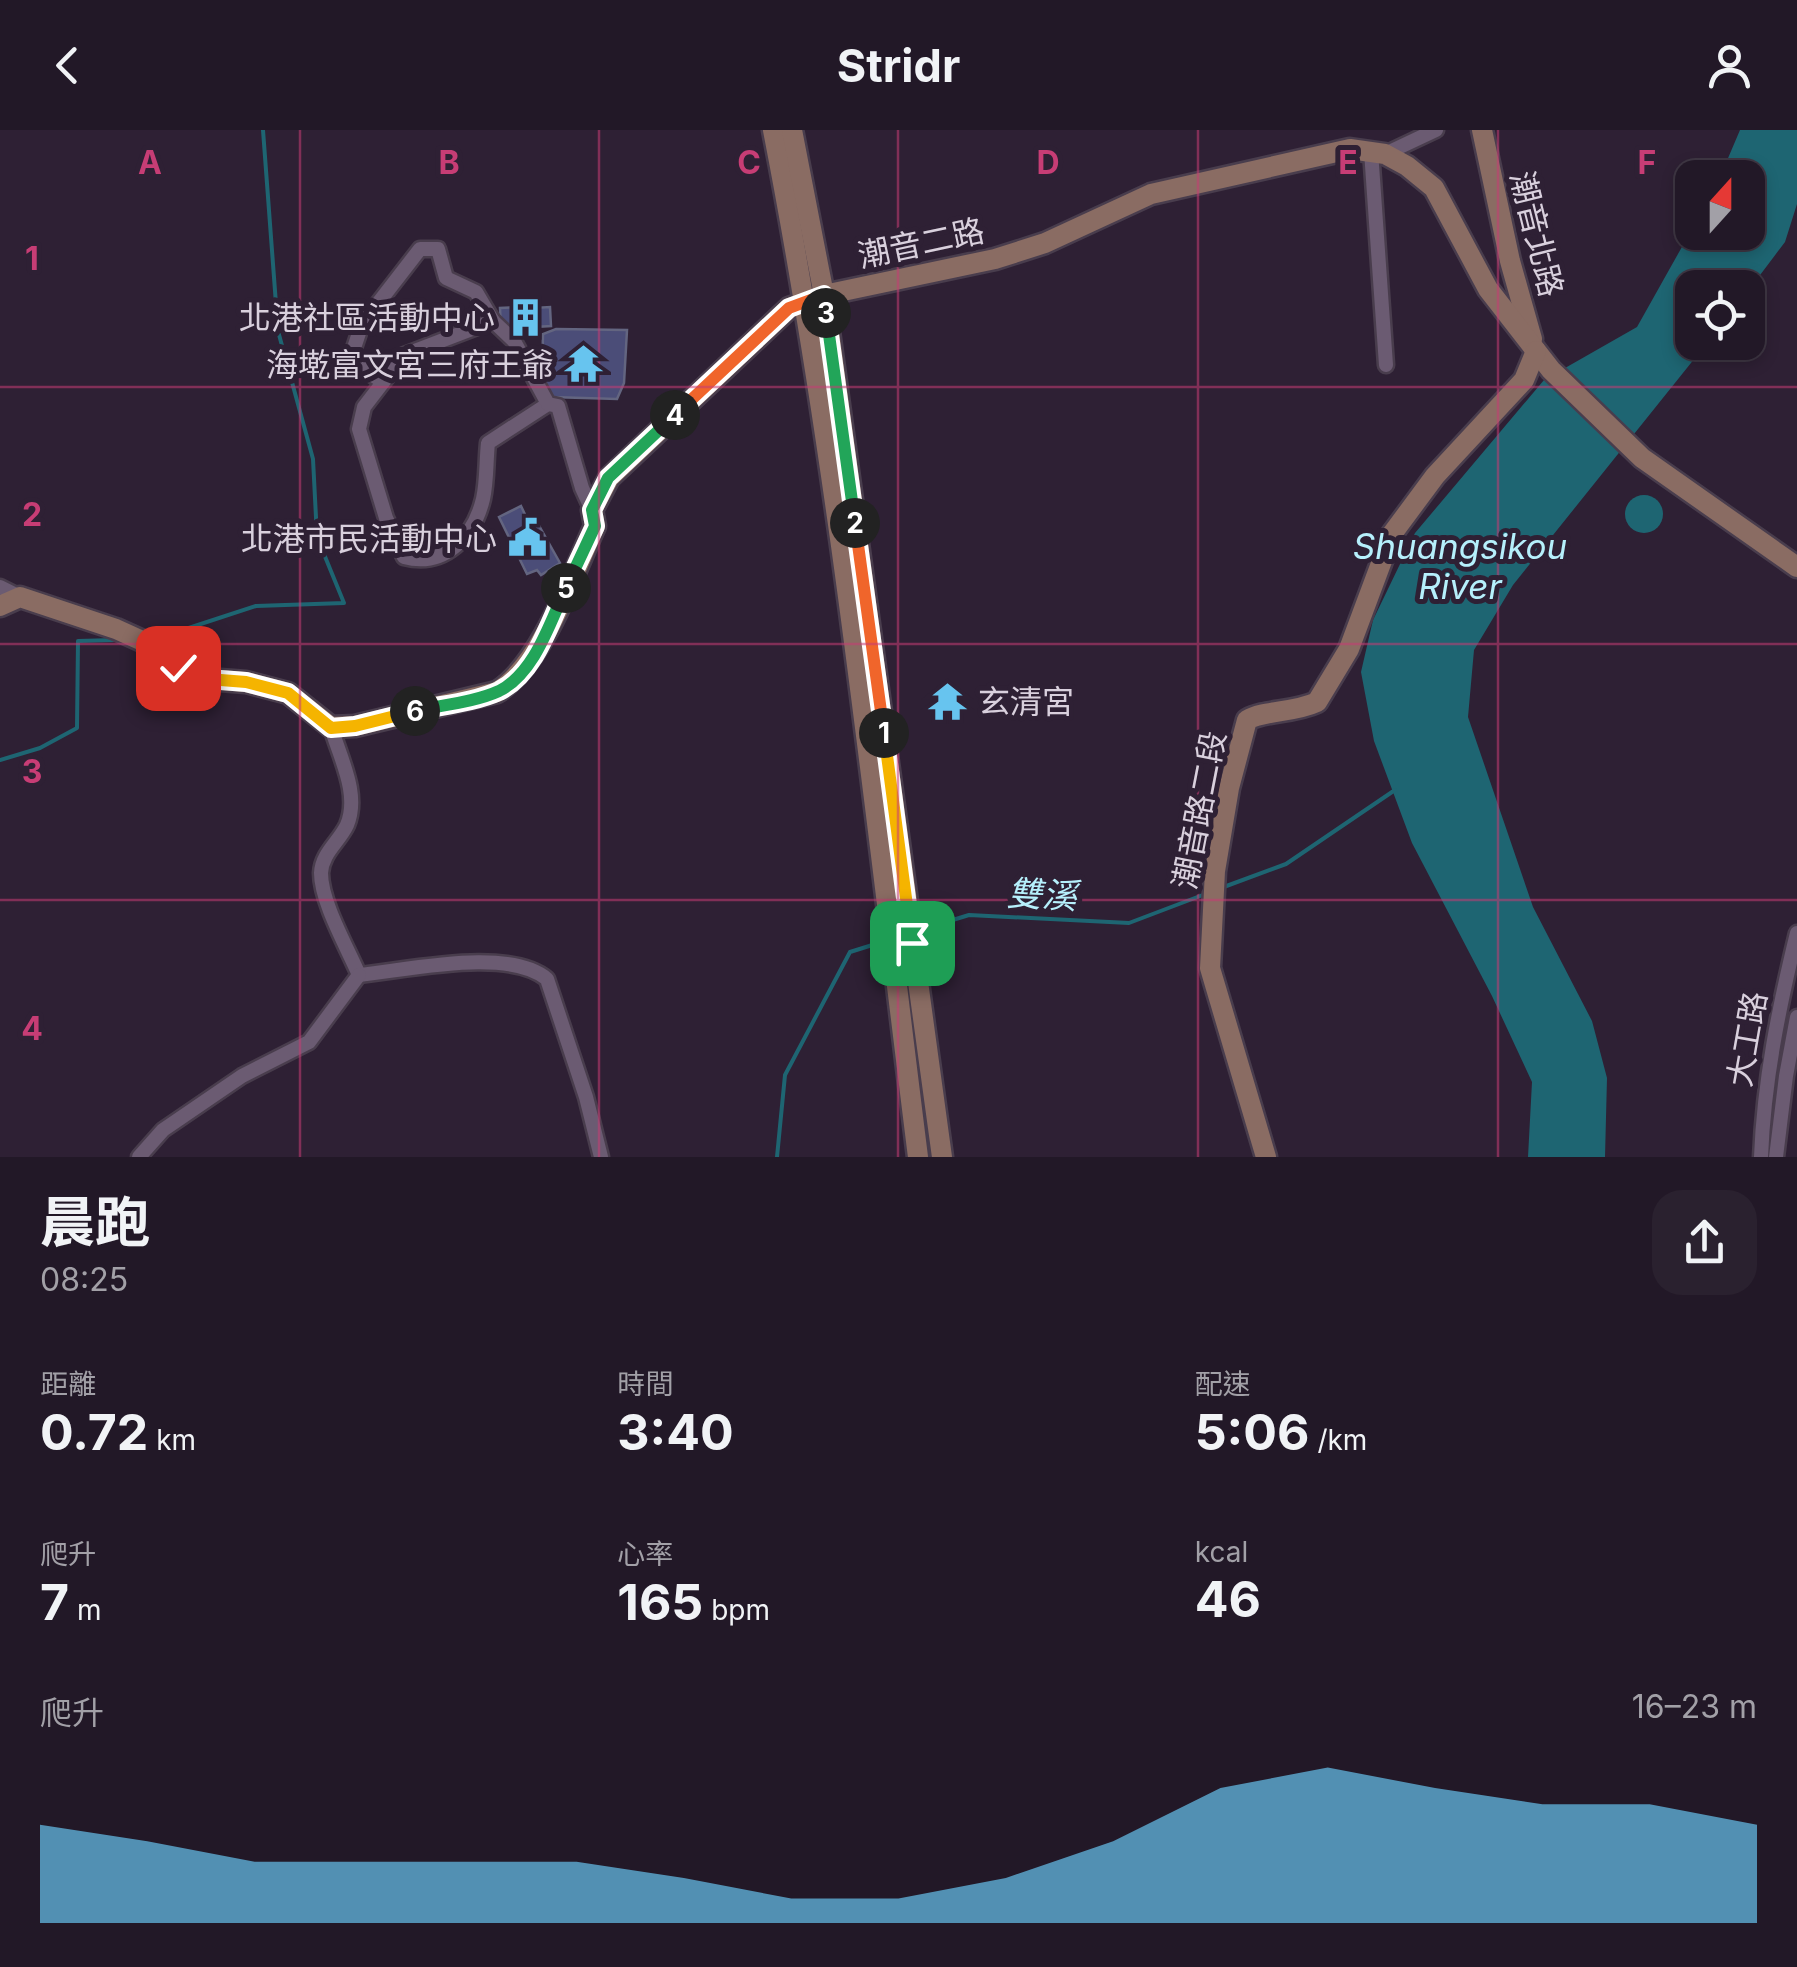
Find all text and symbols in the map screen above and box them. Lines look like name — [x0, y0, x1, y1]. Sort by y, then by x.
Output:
icon: back — [40, 38, 95, 93]
text: Stridr — [837, 38, 960, 93]
icon: person — [1702, 38, 1757, 93]
text: A — [138, 143, 162, 182]
text: B — [438, 143, 460, 182]
text: C — [737, 143, 761, 182]
text: D — [1036, 143, 1060, 182]
text: E — [1338, 143, 1358, 182]
text: F — [1638, 143, 1656, 182]
north arrow — [1675, 160, 1765, 250]
map controls — [1675, 160, 1765, 360]
street label: 潮音北路 — [1503, 167, 1571, 301]
street label: 潮音二路 — [854, 211, 988, 275]
text: 1 — [25, 239, 39, 278]
button: locate — [1675, 270, 1765, 360]
pin: 3 — [801, 288, 851, 338]
building icon: 北港社區活動中心 — [504, 296, 546, 338]
text: 3 — [817, 296, 835, 330]
place label: 北港社區活動中心 — [239, 298, 495, 337]
temple icon: 海墘富文宮三府王爺 — [563, 343, 605, 385]
place label: 海墘富文宮三府王爺 — [266, 345, 554, 384]
pin: 4 — [650, 390, 700, 440]
text: 4 — [666, 398, 684, 432]
text: 2 — [22, 495, 42, 534]
pin: 2 — [830, 498, 880, 548]
text: 2 — [846, 506, 864, 540]
public building icon: 北港市民活動中心 — [506, 517, 548, 559]
place label: 北港市民活動中心 — [241, 519, 497, 558]
water label: Shuangsikou River — [1353, 525, 1567, 607]
pin: 5 — [541, 563, 591, 613]
text: 5 — [557, 571, 575, 605]
pin — [136, 626, 221, 711]
icon: check — [151, 641, 206, 696]
temple icon: 玄清宮 — [927, 680, 969, 722]
place label: 玄清宮 — [978, 682, 1074, 721]
pin: 6 — [390, 686, 440, 736]
text: 6 — [406, 694, 424, 728]
pin: 1 — [859, 708, 909, 758]
text: 1 — [878, 716, 890, 750]
street label: 潮音路二段 — [1165, 728, 1233, 892]
text: 3 — [22, 752, 42, 791]
water label: 雙溪 — [1006, 871, 1083, 917]
pin — [870, 901, 955, 986]
icon: arrive — [885, 916, 940, 971]
street label: 大工路 — [1719, 988, 1775, 1090]
text: 4 — [21, 1009, 43, 1048]
text: 晨跑 — [40, 1189, 150, 1255]
button: share — [1652, 1190, 1757, 1295]
text: 08:25 — [40, 1260, 128, 1299]
text: 距離 — [40, 1367, 96, 1401]
text: 時間 — [617, 1367, 673, 1401]
text: 配速 — [1195, 1367, 1251, 1401]
text: 0.72 — [40, 1402, 148, 1462]
text: 3:40 — [617, 1402, 734, 1462]
text: 5:06 — [1195, 1402, 1310, 1462]
text: km — [148, 1423, 196, 1457]
text: /km — [1310, 1423, 1367, 1457]
text: kcal — [1195, 1535, 1248, 1569]
text: 爬升 — [40, 1537, 96, 1571]
text: 心率 — [617, 1537, 673, 1571]
text: 46 — [1195, 1569, 1261, 1629]
text: 7 — [40, 1572, 69, 1632]
text: 165 — [617, 1572, 703, 1632]
text: m — [69, 1593, 101, 1627]
text: bpm — [703, 1593, 770, 1627]
text: 16–23 m — [1632, 1687, 1757, 1726]
text: 爬升 — [40, 1693, 104, 1732]

